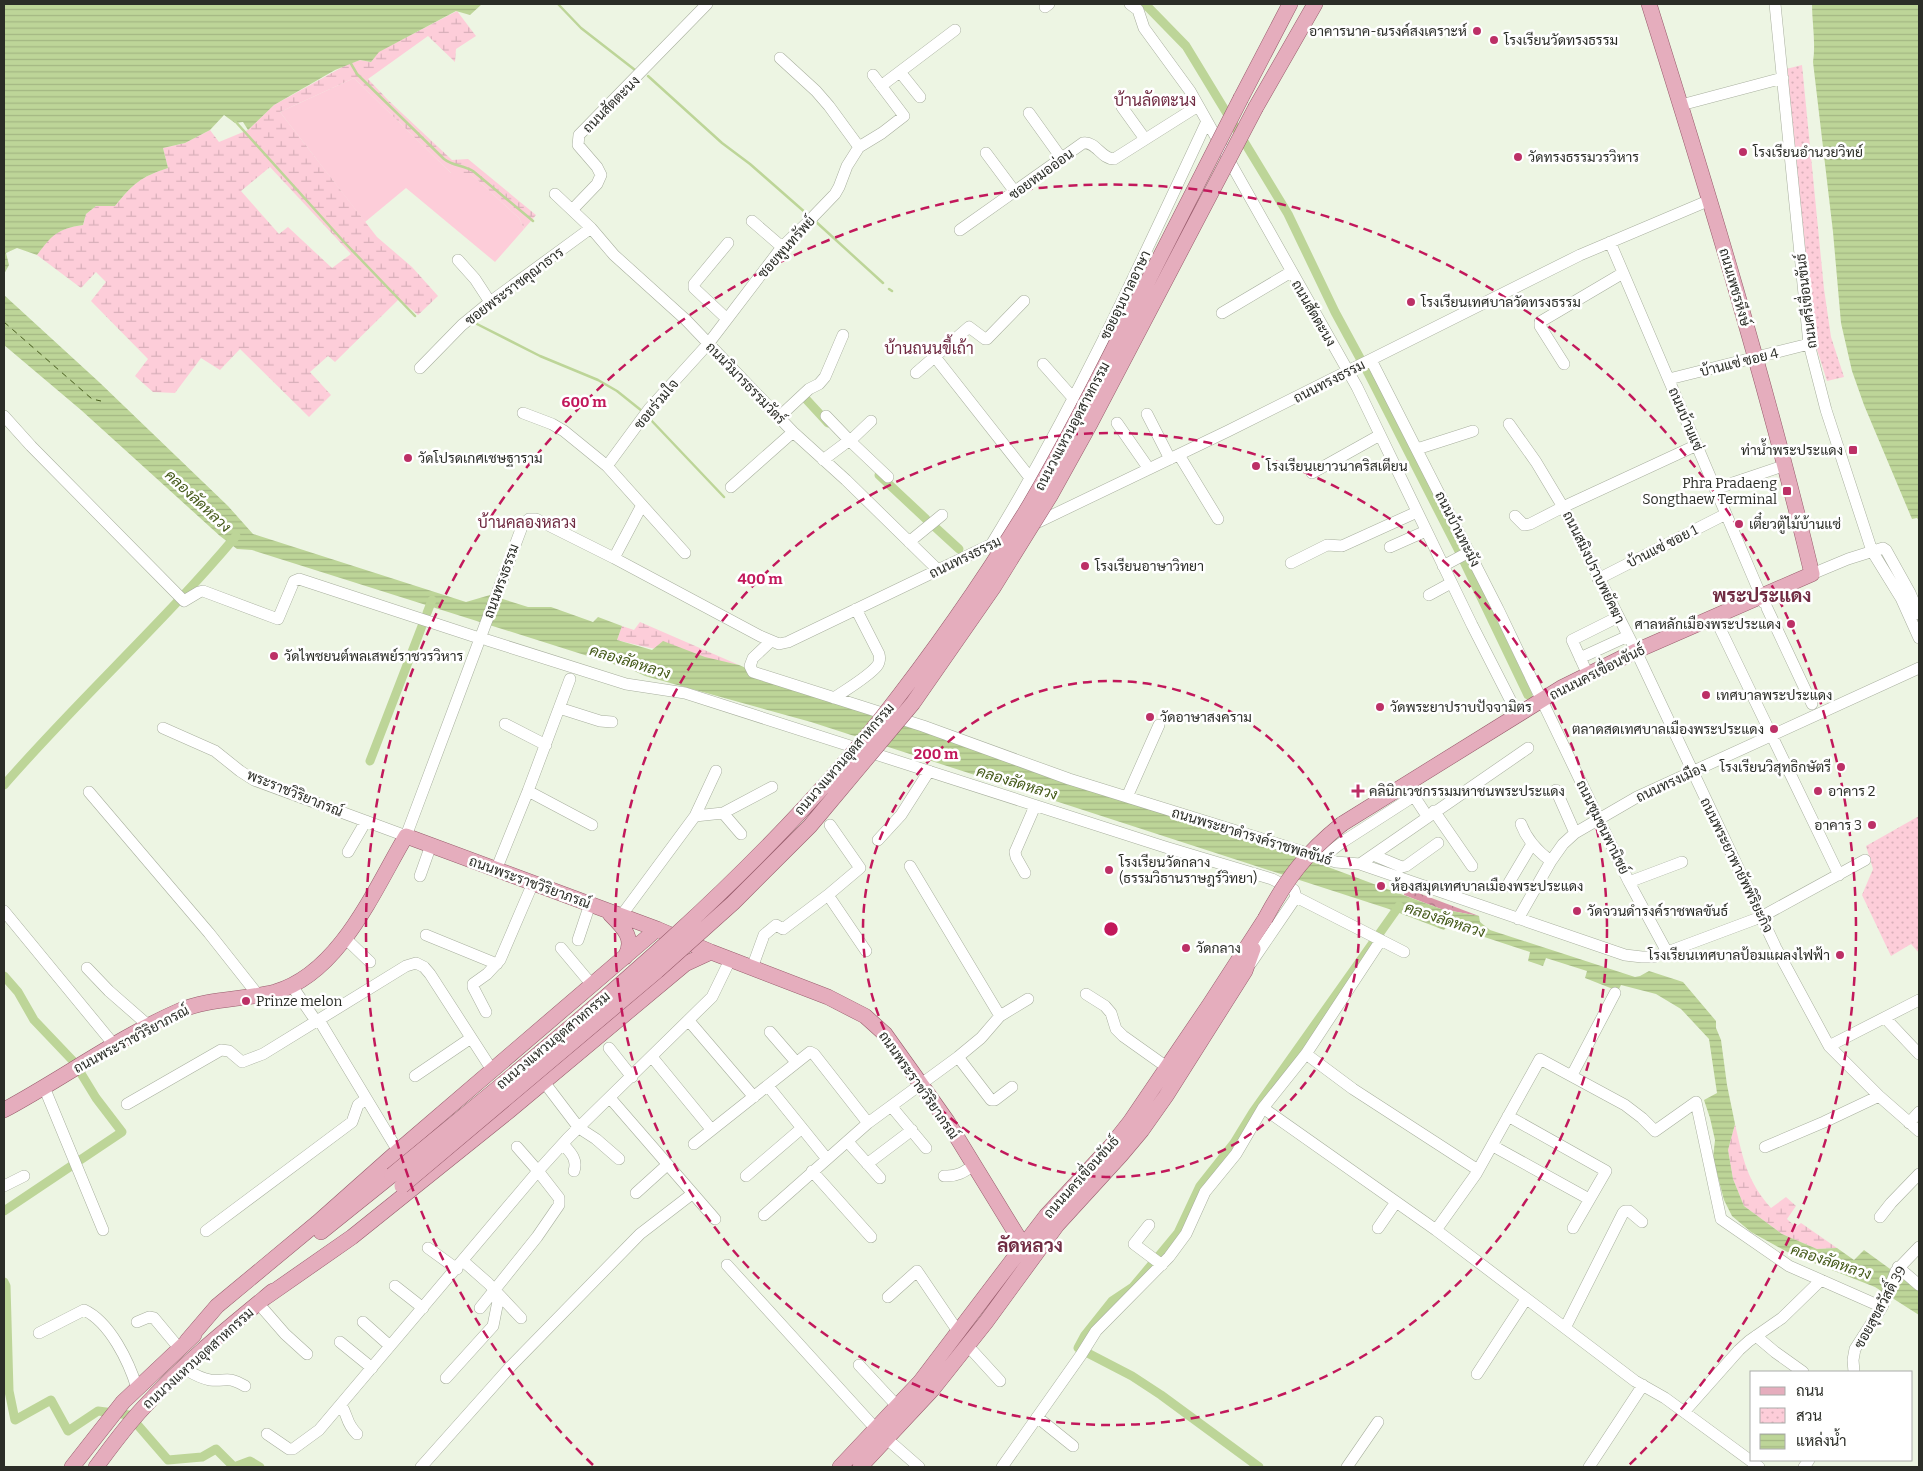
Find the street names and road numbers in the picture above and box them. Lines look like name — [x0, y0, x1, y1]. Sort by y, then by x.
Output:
street label: ถนนสัตตะนง — [579, 72, 643, 136]
street label: ซอยหมออ่อน — [1006, 145, 1077, 204]
street label: ซอยพูนทรัพย์ — [753, 212, 820, 283]
street label: ซอยพระราชคุณาธาร — [462, 244, 568, 330]
street label: ถนนเพชรหึงษ์ — [1715, 246, 1755, 329]
street label: ซอยอุนบาลอาษา — [1097, 248, 1155, 343]
street label: ถนนศรีเขื่อนขันธ์ — [1788, 252, 1821, 350]
street label: ถนนสัตตะนง — [1288, 277, 1339, 349]
street label: ถนนวิมารธรรมวัตร์ — [702, 338, 790, 428]
street label: บ้านแซ่ ซอย 4 — [1698, 344, 1780, 380]
street label: ถนนทรงธรรม — [1291, 356, 1368, 407]
street label: ถนนวงแหวนอุตสาหกรรม — [1031, 359, 1114, 494]
street label: ซอยร่วมใจ — [630, 376, 682, 433]
street label: ถนนบ้านแซ่ — [1665, 384, 1707, 454]
street label: ถนนบ้านทะมัง — [1431, 488, 1485, 570]
street label: ถนนสมิงปราบพยัคฆา — [1559, 508, 1628, 626]
street label: บ้านแซ่ ซอย 1 — [1623, 520, 1701, 572]
street label: ถนนทรงธรรม — [926, 533, 1004, 582]
street label: ถนนทรงธรรม — [480, 542, 523, 621]
street label: ถนนนครเขื่อนขันธ์ — [1545, 637, 1648, 704]
street label: ถนนวงแหวนอุตสาหกรรม — [791, 700, 899, 820]
street label: ถนนทรงเมือง — [1633, 758, 1709, 806]
street label: พระราชวิริยาภรณ์ — [244, 766, 346, 820]
street label: ถนนชุมชนพานิชย์ — [1571, 777, 1634, 878]
street label: ถนนพระยาพายัพพิริยะกิจ — [1696, 795, 1777, 936]
street label: ถนนพระยาดำรงค์ราชพลขันธ์ — [1170, 803, 1335, 869]
street label: ถนนพระราชวิริยาภรณ์ — [467, 852, 593, 912]
street label: ถนนวงแหวนอุตสาหกรรม — [493, 988, 614, 1094]
street label: ถนนพระราชวิริยาภรณ์ — [70, 1001, 192, 1077]
street label: ถนนพระราชวิริยาภรณ์ — [875, 1027, 963, 1143]
street label: ถนนนครเขื่อนขันธ์ — [1037, 1130, 1123, 1222]
street label: ซอยสุขสวัสดิ์ 39 — [1847, 1261, 1911, 1352]
street label: ถนนวงแหวนอุตสาหกรรม — [139, 1304, 258, 1413]

